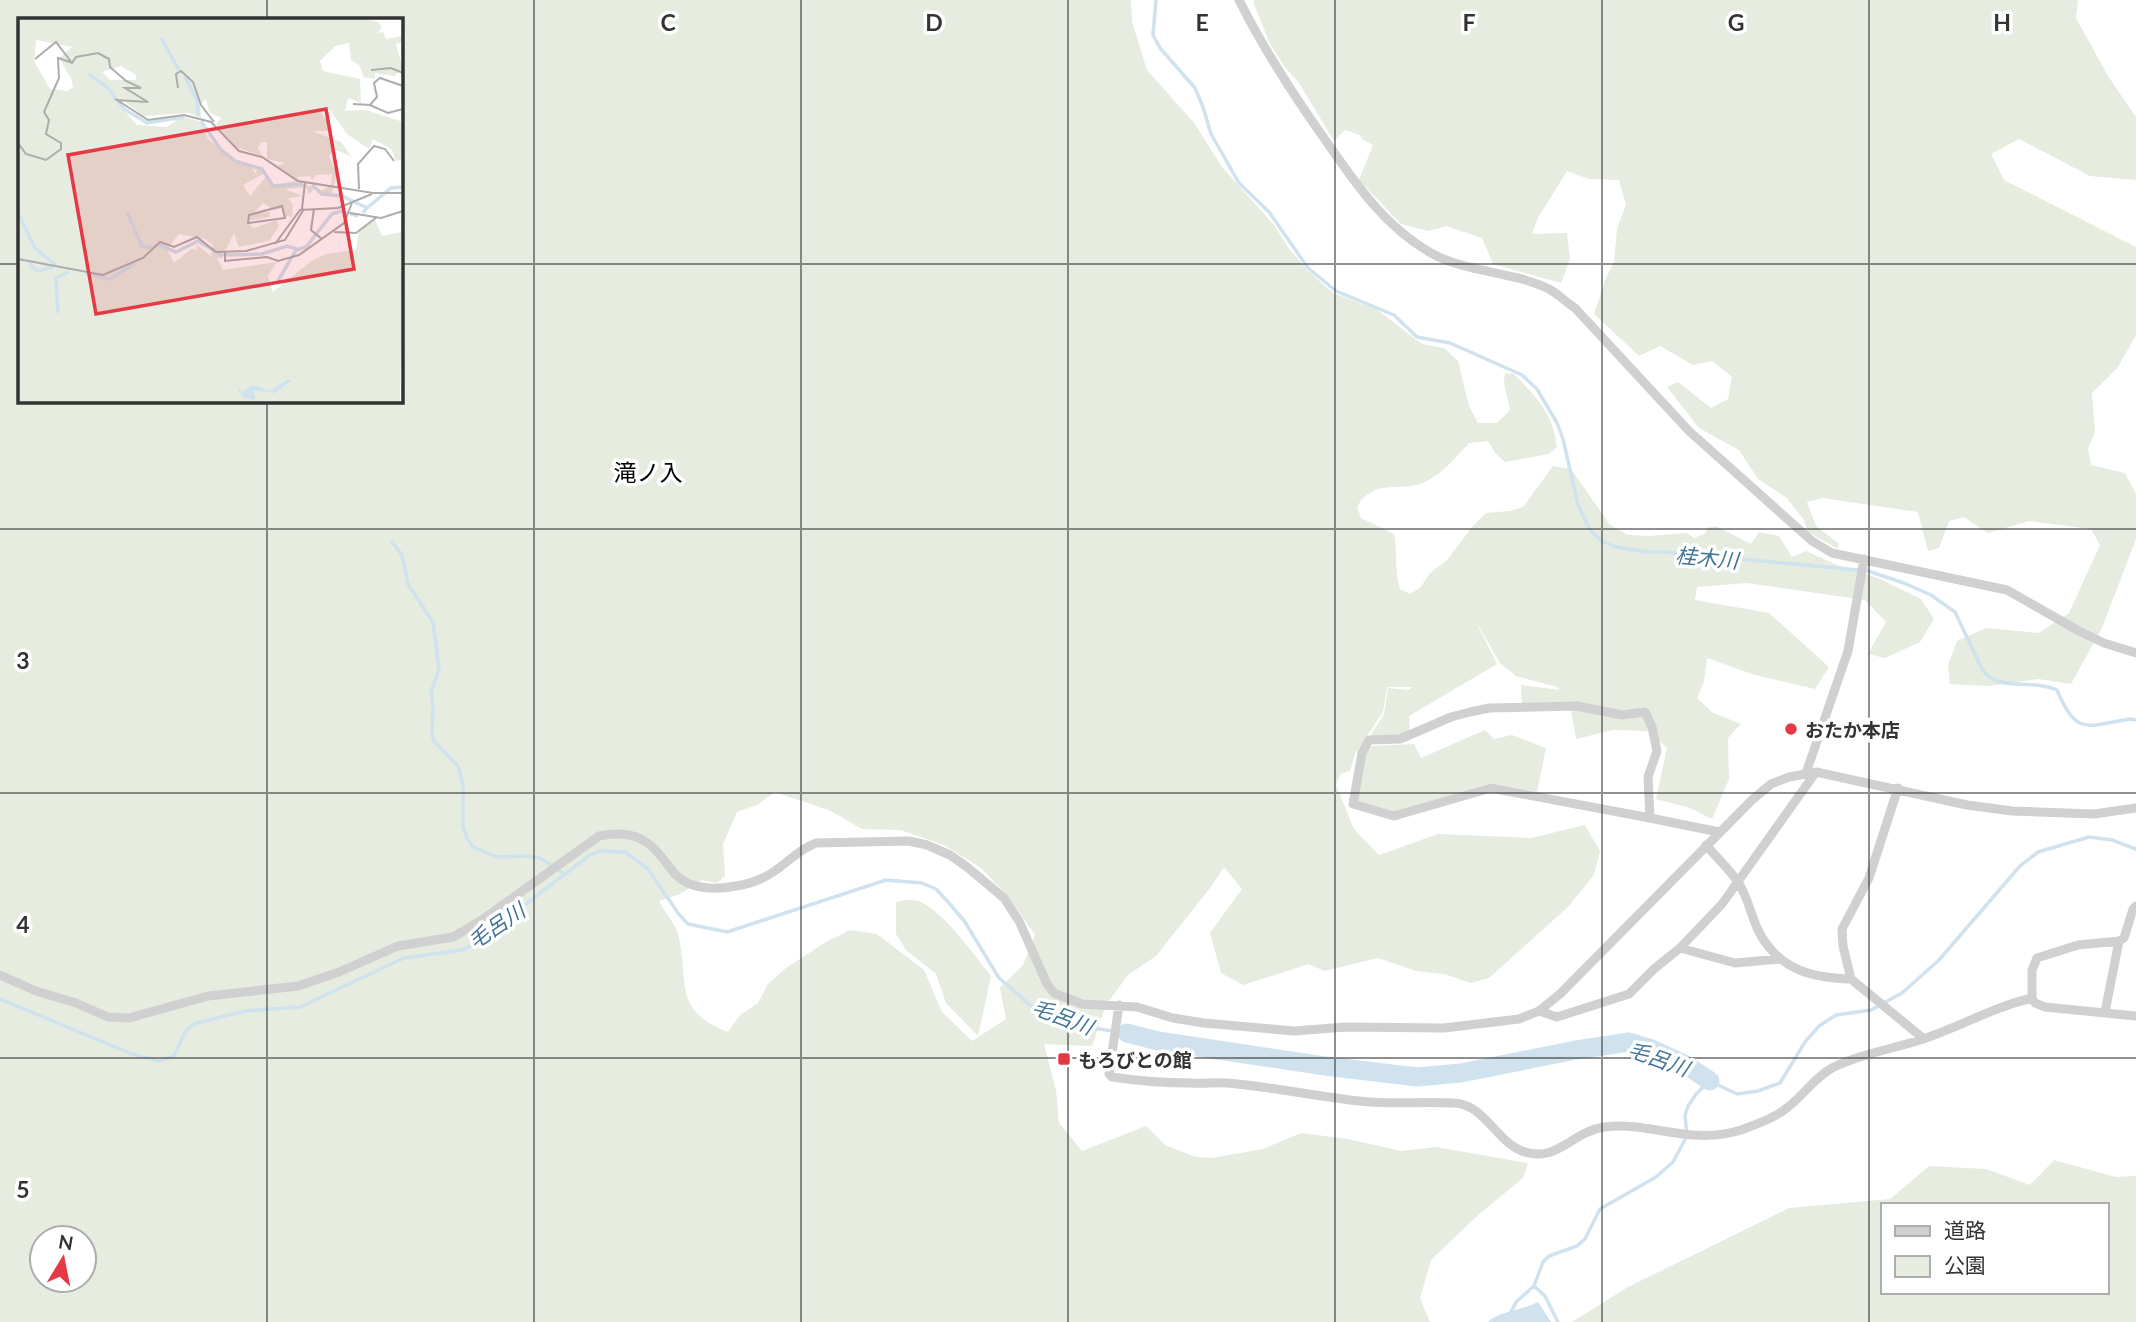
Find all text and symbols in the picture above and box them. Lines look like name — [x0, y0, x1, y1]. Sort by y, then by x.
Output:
text: C — [660, 8, 676, 36]
text: D — [925, 8, 943, 36]
text: E — [1195, 8, 1209, 36]
text: F — [1462, 8, 1476, 36]
text: G — [1728, 8, 1744, 36]
text: H — [1993, 8, 2011, 36]
inset map — [18, 18, 402, 402]
district label: 滝ノ入 — [614, 458, 683, 486]
water label: 桂木川 — [1675, 542, 1741, 572]
text: 3 — [16, 646, 30, 674]
place label: おたか本店 — [1805, 718, 1900, 741]
marker: おたか本店 — [1783, 721, 1799, 737]
water label: 毛呂川 — [463, 896, 531, 953]
text: 4 — [16, 910, 30, 938]
water label: 毛呂川 — [1029, 993, 1099, 1040]
water label: 毛呂川 — [1625, 1035, 1695, 1081]
place label: もろびとの館 — [1078, 1048, 1192, 1071]
marker: もろびとの館 — [1056, 1051, 1072, 1067]
text: 5 — [16, 1175, 30, 1203]
legend — [1881, 1203, 2108, 1294]
text: 道路 — [1944, 1217, 1986, 1242]
north arrow — [28, 1224, 98, 1294]
text: N — [57, 1229, 75, 1254]
text: 公園 — [1944, 1252, 1986, 1277]

